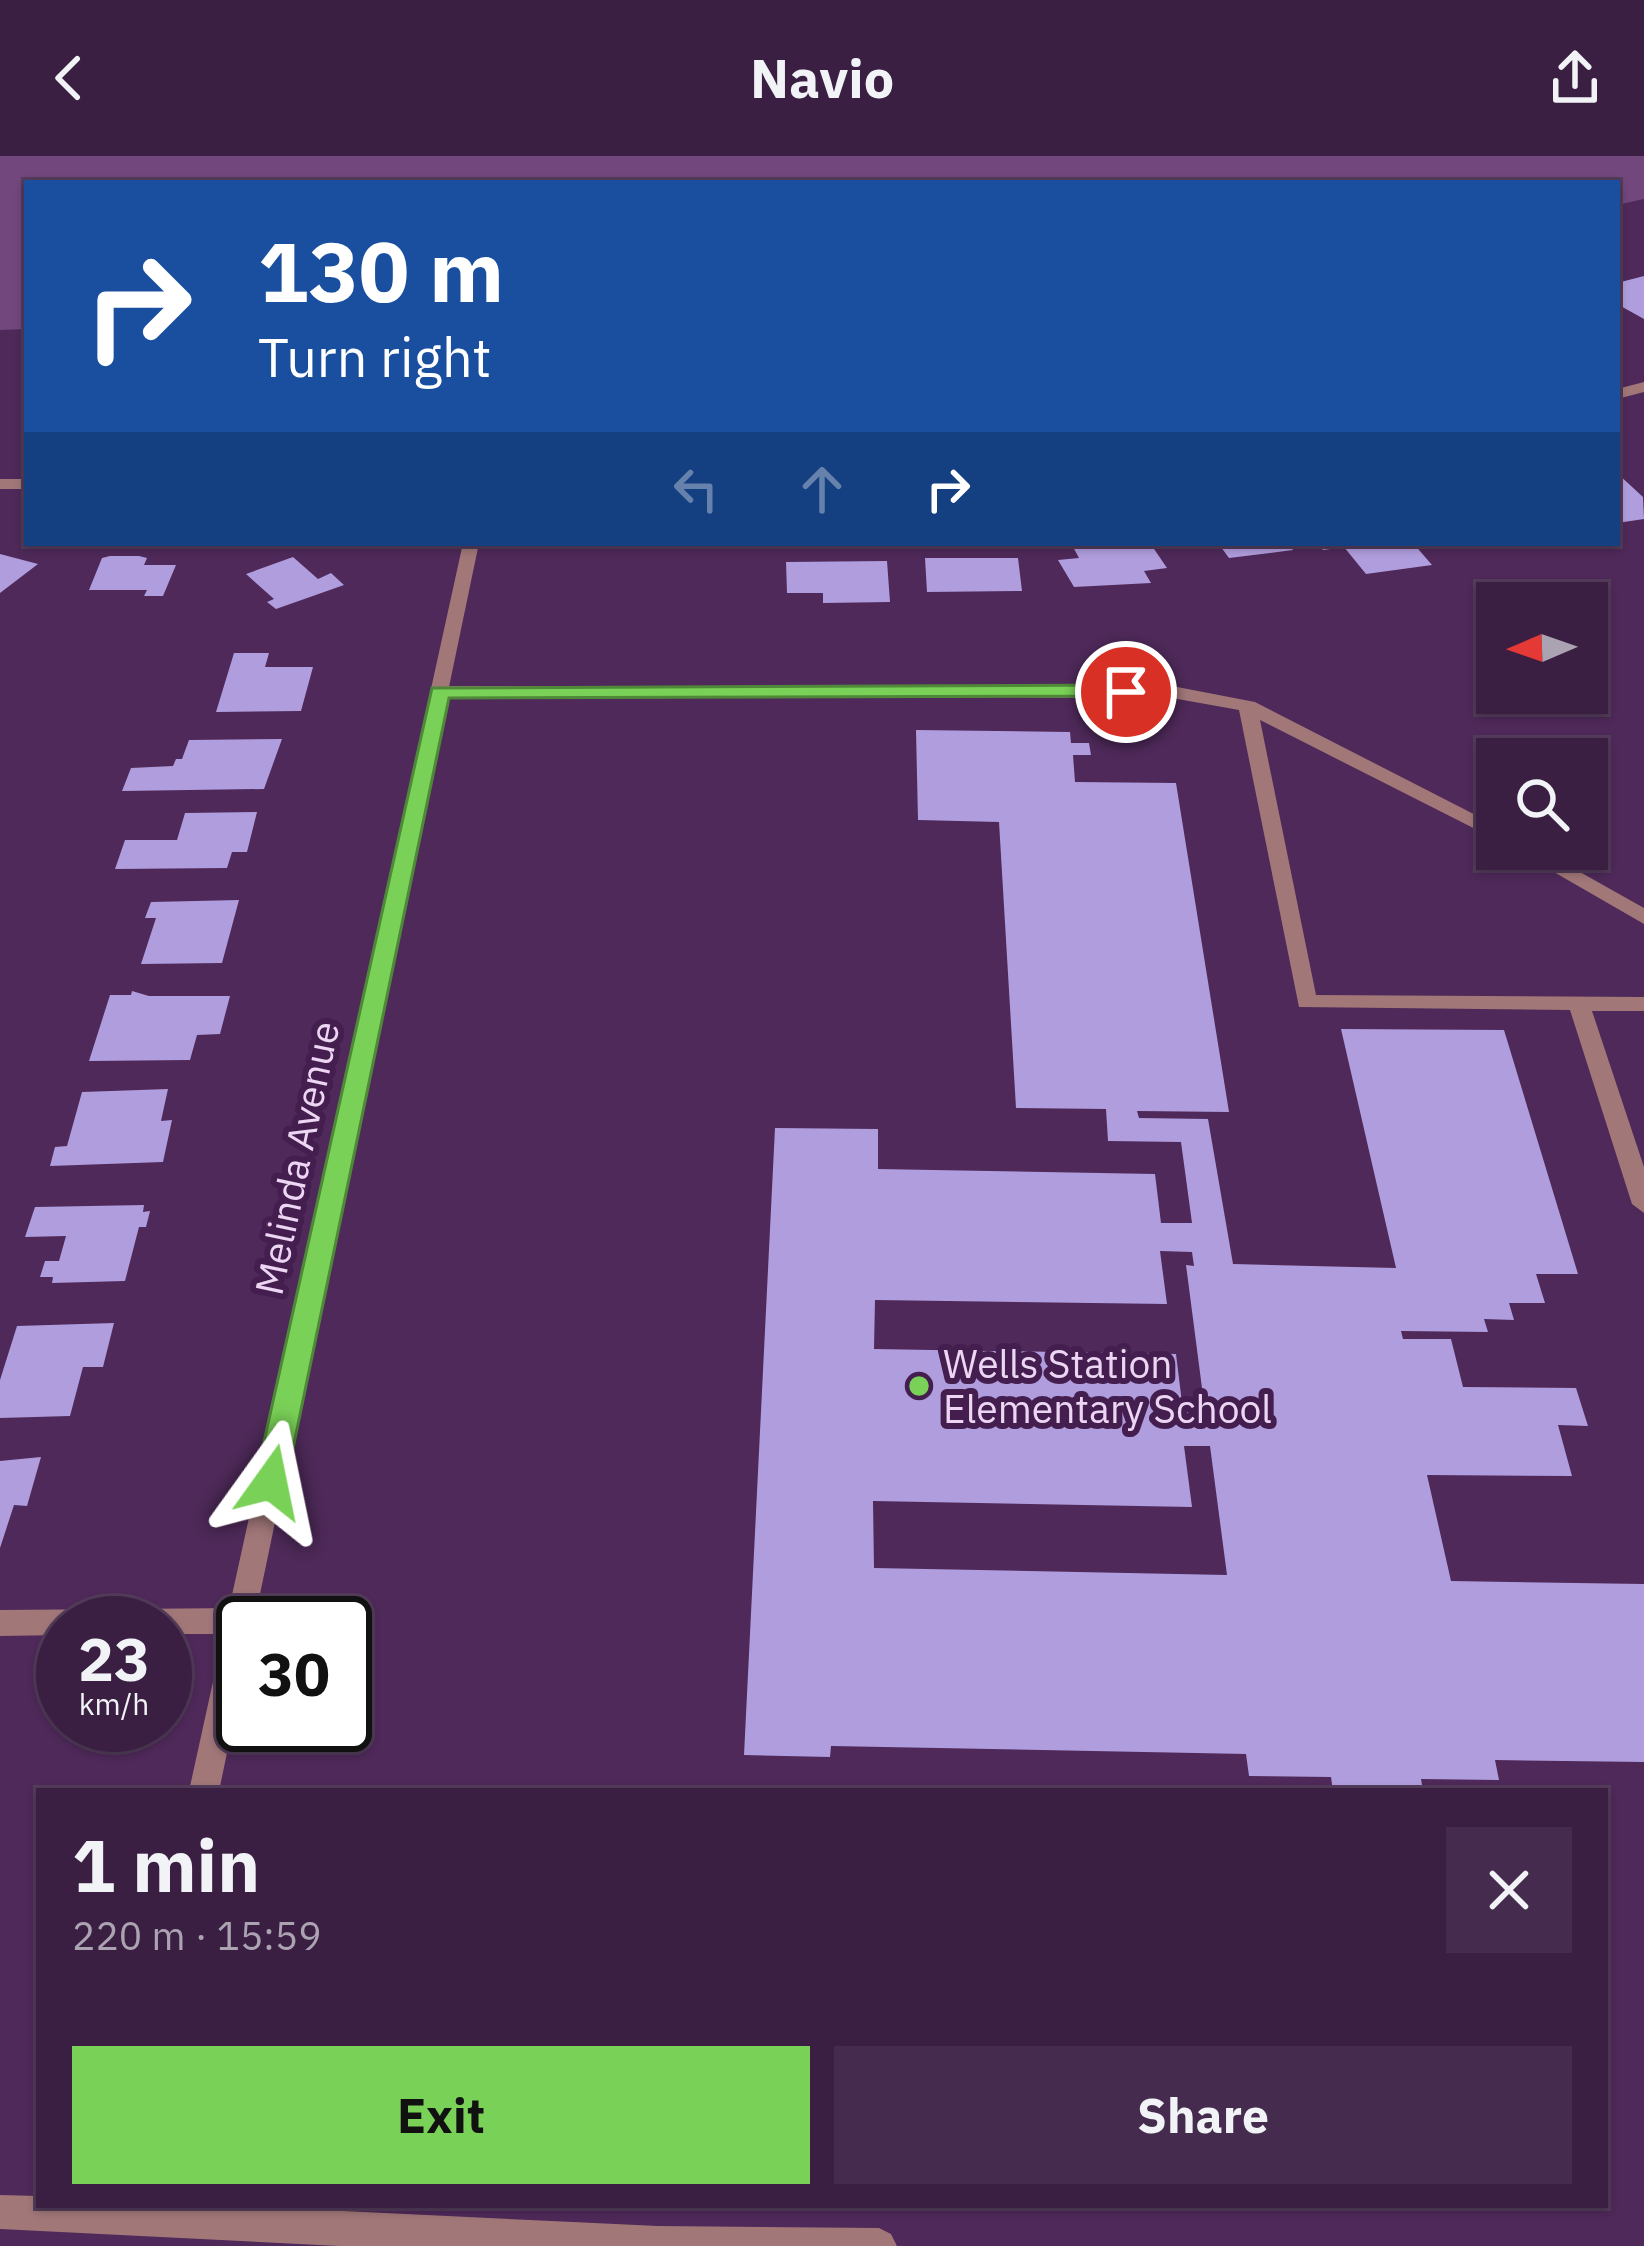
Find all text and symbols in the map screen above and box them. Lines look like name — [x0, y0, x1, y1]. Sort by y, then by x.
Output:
text: Navio — [750, 43, 894, 113]
icon: back — [36, 45, 102, 111]
icon: share — [1542, 45, 1608, 111]
text: 130 m — [258, 216, 504, 325]
icon: right — [60, 228, 216, 384]
text: Turn right — [258, 322, 492, 392]
icon: left — [663, 456, 729, 522]
icon: ahead — [789, 456, 855, 522]
icon: right — [915, 456, 981, 522]
north arrow — [1476, 582, 1608, 714]
map controls — [1476, 582, 1608, 870]
pin — [1075, 641, 1177, 743]
icon: arrive — [1093, 659, 1159, 725]
button: search — [1476, 738, 1608, 870]
street label: Melinda Avenue — [243, 1016, 350, 1299]
place label: Wells Station Elementary School — [943, 1338, 1272, 1434]
marker: Wells Station Elementary School — [906, 1373, 932, 1399]
position arrow — [208, 1419, 334, 1545]
speed limit sign: 30 — [216, 1596, 372, 1752]
text: 23 — [78, 1619, 150, 1698]
text: km/h — [79, 1684, 149, 1723]
text: 1 min — [72, 1818, 260, 1912]
button: close — [1446, 1827, 1572, 1953]
text: 220 m · 15:59 — [72, 1910, 322, 1961]
button: Exit — [72, 2046, 810, 2184]
button: Share — [834, 2046, 1572, 2184]

